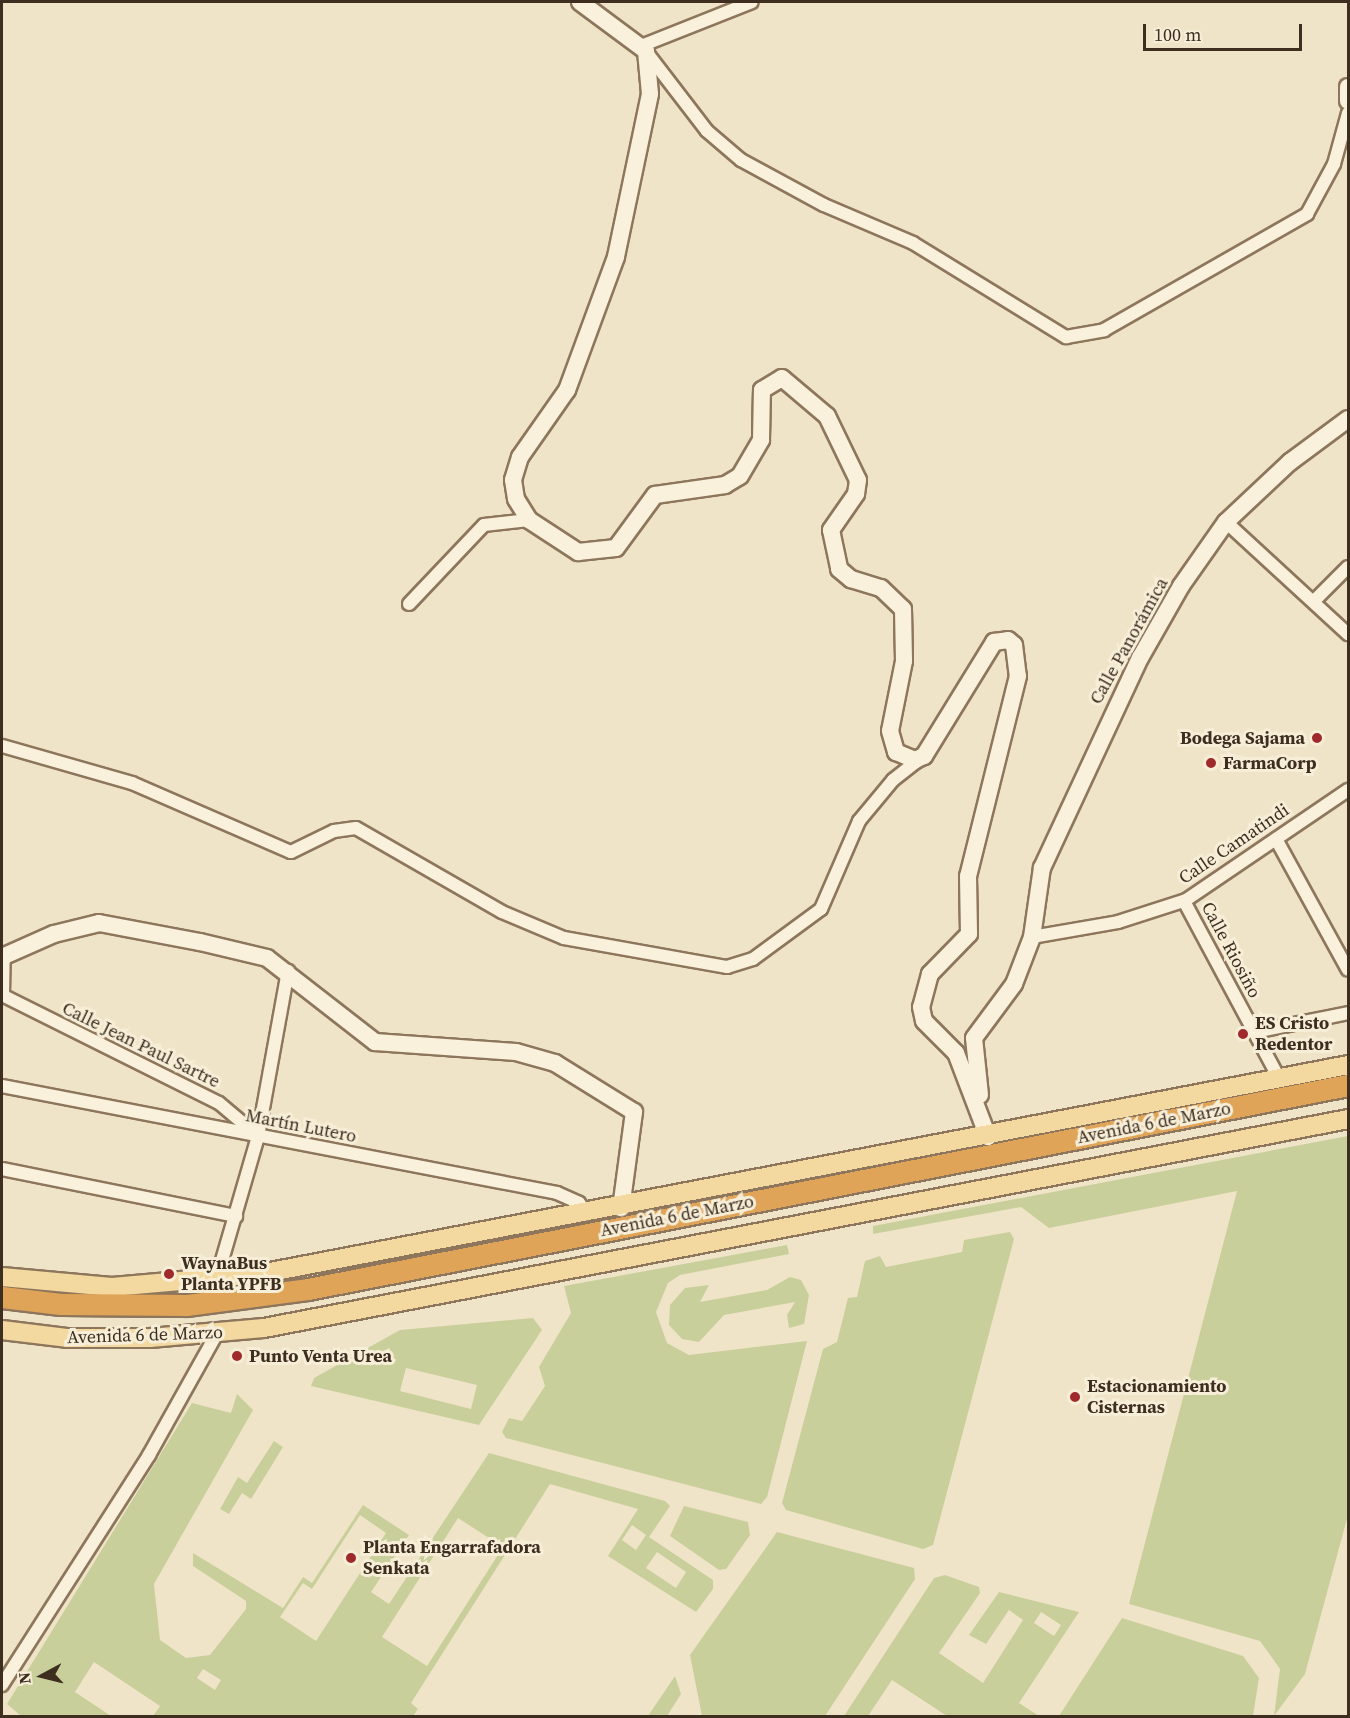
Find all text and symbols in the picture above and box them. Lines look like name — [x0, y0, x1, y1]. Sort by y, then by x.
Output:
scale bar — [1146, 12, 1305, 50]
text: 100 m — [1154, 22, 1201, 47]
street label: Calle Panorámica — [1085, 574, 1173, 708]
place label: Bodega Sajama — [1180, 727, 1305, 749]
marker: Bodega Sajama — [1310, 731, 1324, 745]
place label: FarmaCorp — [1223, 752, 1317, 774]
marker: FarmaCorp — [1204, 756, 1218, 770]
street label: Calle Camatindi — [1175, 799, 1293, 889]
street label: Calle Riosiño — [1197, 898, 1265, 1002]
street label: Calle Jean Paul Sartre — [59, 997, 223, 1093]
place label: ES Cristo Redentor — [1255, 1013, 1332, 1056]
marker: ES Cristo Redentor — [1236, 1027, 1250, 1041]
street label: Avenida 6 de Marzo — [1075, 1098, 1233, 1148]
street label: Martín Lutero — [244, 1105, 358, 1147]
street label: Avenida 6 de Marzo — [598, 1191, 756, 1241]
place label: WaynaBus Planta YPFB — [181, 1253, 282, 1296]
marker: WaynaBus Planta YPFB — [162, 1267, 176, 1281]
street label: Avenida 6 de Marzo — [67, 1321, 223, 1349]
place label: Punto Venta Urea — [249, 1345, 393, 1367]
marker: Punto Venta Urea — [230, 1349, 244, 1363]
place label: Estacionamiento Cisternas — [1087, 1376, 1226, 1418]
marker: Estacionamiento Cisternas — [1068, 1390, 1082, 1404]
place label: Planta Engarrafadora Senkata — [363, 1537, 541, 1580]
marker: Planta Engarrafadora Senkata — [344, 1551, 358, 1565]
north arrow — [12, 1646, 72, 1706]
text: N — [13, 1671, 36, 1685]

